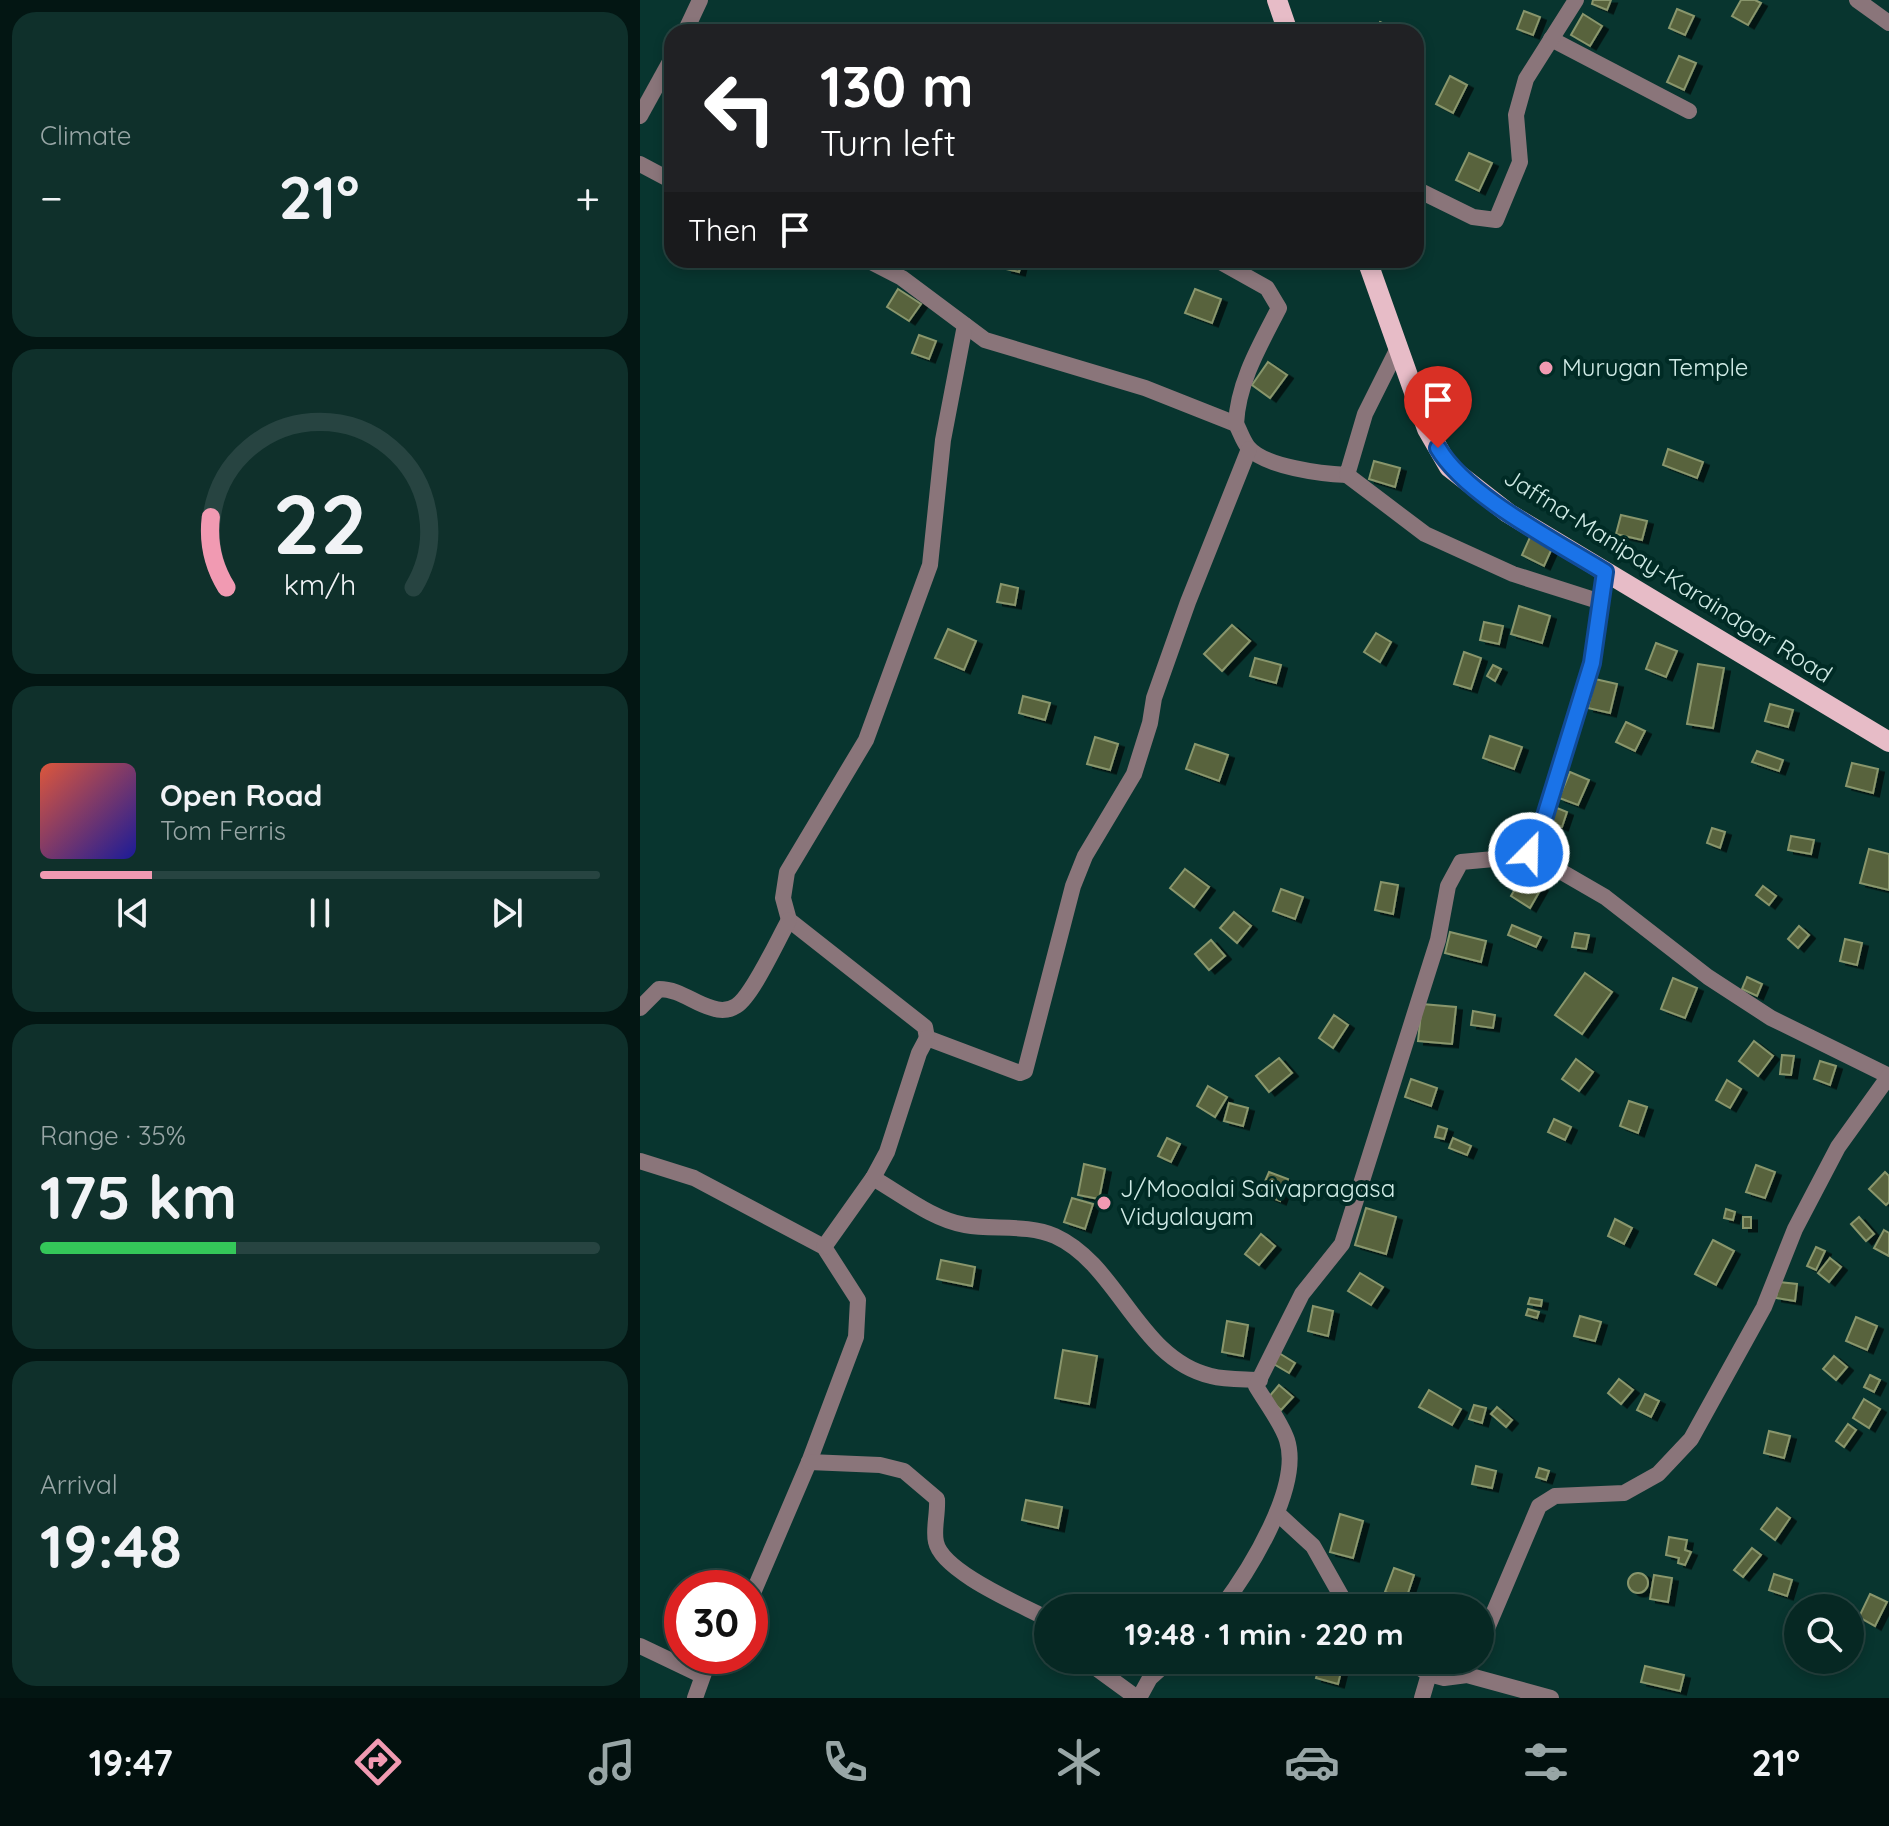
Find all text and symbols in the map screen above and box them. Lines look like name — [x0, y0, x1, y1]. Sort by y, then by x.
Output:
text: 130 m — [820, 51, 974, 121]
icon: left — [688, 56, 792, 160]
text: Climate — [40, 119, 131, 152]
text: Turn left — [820, 120, 956, 165]
text: 21° — [279, 159, 360, 234]
text: − — [40, 170, 63, 225]
text: + — [575, 170, 600, 225]
icon: arrive — [773, 208, 817, 252]
text: Then — [688, 211, 757, 249]
place label: Murugan Temple — [1562, 352, 1748, 382]
marker: Murugan Temple — [1537, 359, 1555, 377]
pin — [1404, 366, 1472, 448]
icon: arrive — [1416, 378, 1460, 422]
street label: Jaffna-Manipay-Karainagar Road — [1499, 461, 1838, 689]
text: 22 — [273, 470, 367, 574]
text: km/h — [284, 566, 356, 602]
text: Open Road — [160, 776, 322, 814]
position arrow — [1487, 811, 1571, 895]
text: Tom Ferris — [160, 814, 286, 847]
icon: previous — [111, 891, 155, 935]
icon: pause — [298, 891, 342, 935]
icon: next — [485, 891, 529, 935]
text: Range · 35% — [40, 1119, 186, 1152]
text: 175 km — [40, 1159, 237, 1234]
place label: J/Mooalai Saivapragasa Vidyalayam — [1120, 1173, 1395, 1231]
marker: J/Mooalai Saivapragasa Vidyalayam — [1095, 1194, 1113, 1212]
text: Arrival — [40, 1468, 118, 1501]
text: 19:48 — [40, 1508, 182, 1583]
speed limit sign: 30 — [664, 1570, 768, 1674]
map controls — [1784, 1594, 1864, 1674]
button: search — [1784, 1594, 1864, 1674]
text: 19:48 · 1 min · 220 m — [1124, 1615, 1404, 1653]
icon: directions — [350, 1734, 406, 1790]
icon: music — [584, 1734, 640, 1790]
icon: phone — [817, 1734, 873, 1790]
icon: climate — [1051, 1734, 1107, 1790]
icon: car — [1284, 1734, 1340, 1790]
icon: filters — [1518, 1734, 1574, 1790]
text: 19:47 — [89, 1740, 173, 1785]
text: 21° — [1752, 1740, 1800, 1785]

